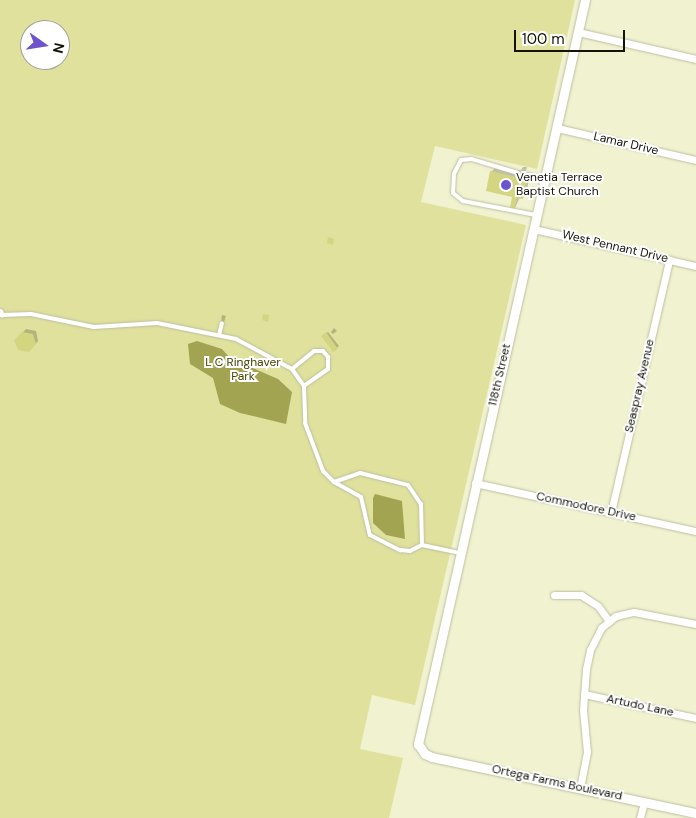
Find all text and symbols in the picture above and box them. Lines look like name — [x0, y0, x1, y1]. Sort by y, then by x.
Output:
north arrow — [20, 20, 70, 70]
scale bar — [516, 20, 627, 52]
text: 100 m — [522, 29, 565, 49]
text: N — [49, 41, 69, 55]
street label: Lamar Drive — [592, 130, 660, 158]
place label: Venetia Terrace Baptist Church — [516, 171, 602, 199]
marker: Venetia Terrace Baptist Church — [500, 179, 512, 191]
street label: West Pennant Drive — [561, 228, 669, 266]
street label: Seaspray Avenue — [622, 338, 658, 434]
street label: 118th Street — [486, 342, 514, 408]
park label: L C Ringhaver Park — [205, 356, 281, 384]
street label: Commodore Drive — [535, 489, 637, 525]
street label: Artudo Lane — [605, 692, 675, 720]
street label: Ortega Farms Boulevard — [490, 762, 624, 804]

